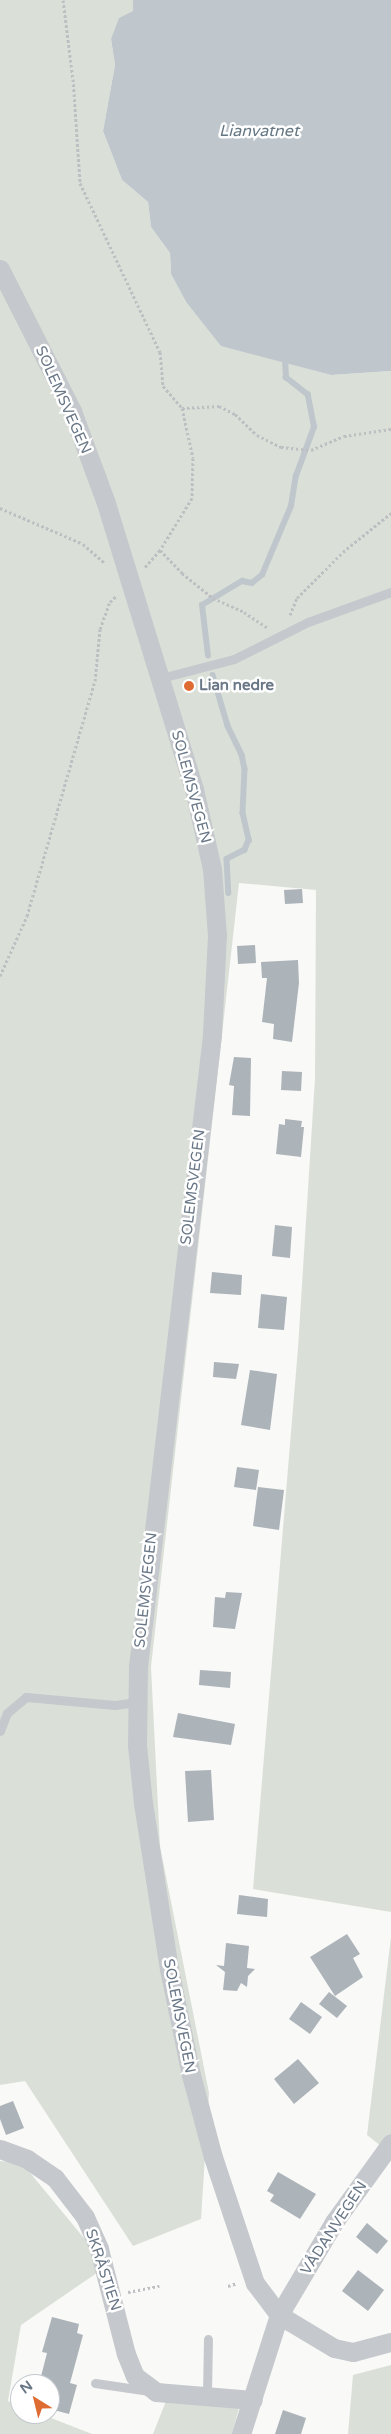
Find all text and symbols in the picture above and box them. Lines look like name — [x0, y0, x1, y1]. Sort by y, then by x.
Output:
water label: Lianvatnet — [219, 121, 299, 141]
street label: SOLEMSVEGEN — [31, 343, 95, 457]
place label: Lian nedre — [199, 677, 274, 695]
marker: Lian nedre — [183, 680, 195, 692]
street label: SOLEMSVEGEN — [167, 729, 215, 845]
street label: SOLEMSVEGEN — [177, 1128, 209, 1246]
street label: SOLEMSVEGEN — [131, 1531, 161, 1649]
street label: SOLEMSVEGEN — [159, 1957, 199, 2075]
street label: VÅDANVEGEN — [297, 2178, 371, 2278]
street label: SKRÅSTIEN — [81, 2227, 125, 2313]
north arrow — [10, 2374, 60, 2424]
text: N — [17, 2377, 36, 2397]

